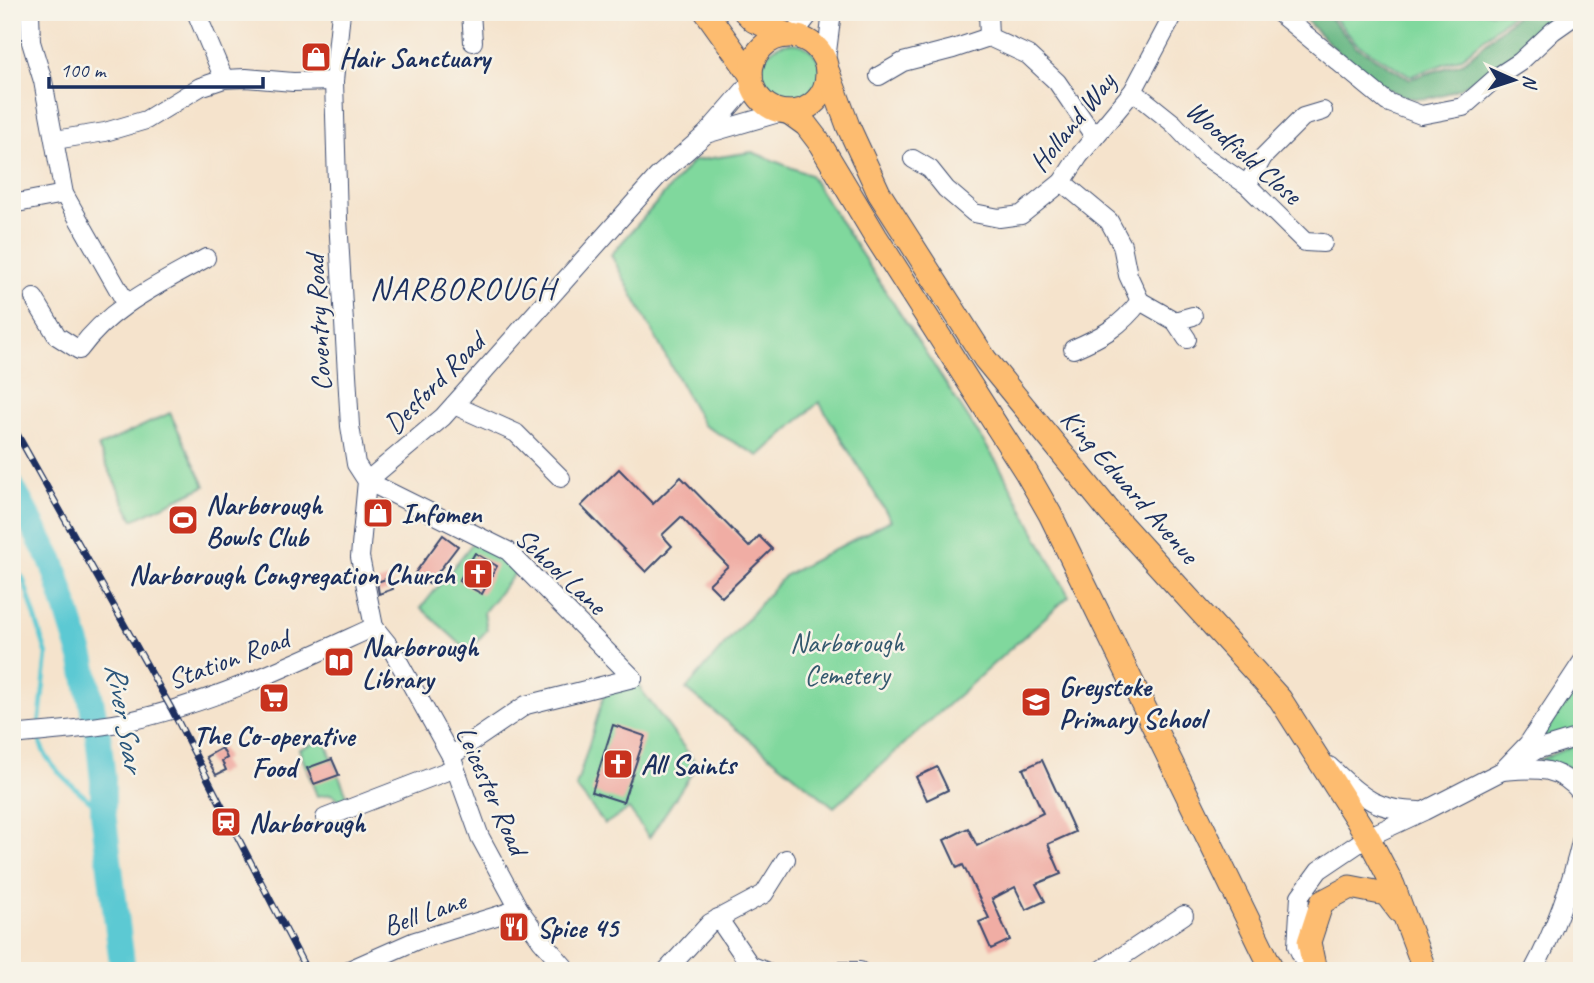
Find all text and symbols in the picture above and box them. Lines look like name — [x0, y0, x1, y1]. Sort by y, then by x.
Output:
shop icon: Hair Sanctuary — [299, 40, 333, 74]
place label: Hair Sanctuary — [339, 40, 493, 75]
scale bar — [49, 46, 262, 90]
north arrow — [1478, 46, 1548, 116]
text: 100 m — [60, 57, 107, 83]
street label: Holland Way — [1021, 63, 1124, 179]
text: N — [1518, 74, 1542, 91]
street label: Woodfield Close — [1179, 92, 1311, 213]
street label: Coventry Road — [297, 250, 339, 392]
district label: NARBOROUGH — [370, 268, 559, 309]
street label: Desford Road — [376, 322, 495, 441]
street label: King Edward Avenue — [1053, 401, 1208, 572]
place label: Narborough Bowls Club — [206, 487, 323, 554]
shop icon: Infomen — [361, 496, 395, 530]
place label: Infomen — [401, 496, 483, 531]
sports icon: Narborough Bowls Club — [166, 503, 200, 537]
street label: School Lane — [508, 520, 615, 623]
place label: Narborough Congregation Church — [129, 557, 456, 592]
church icon: Narborough Congregation Church — [461, 557, 495, 591]
street label: Station Road — [163, 620, 297, 697]
park label: Narborough Cemetery — [790, 625, 905, 692]
place label: Narborough Library — [362, 629, 479, 696]
library icon: Narborough Library — [322, 645, 356, 679]
water label: River Soar — [97, 660, 154, 779]
place label: Greystoke Primary School — [1059, 669, 1211, 736]
supermarket icon: The Co-operative Food — [257, 681, 291, 715]
school or university icon: Greystoke Primary School — [1019, 685, 1053, 719]
place label: The Co-operative Food — [193, 718, 357, 785]
street label: Leicester Road — [448, 720, 538, 863]
church icon: All Saints — [601, 747, 635, 781]
place label: All Saints — [641, 747, 739, 782]
station icon: Narborough — [209, 805, 243, 839]
place label: Narborough — [249, 805, 366, 840]
street label: Bell Lane — [378, 882, 472, 943]
restaurant icon: Spice 45 — [497, 910, 531, 944]
place label: Spice 45 — [537, 910, 621, 945]

